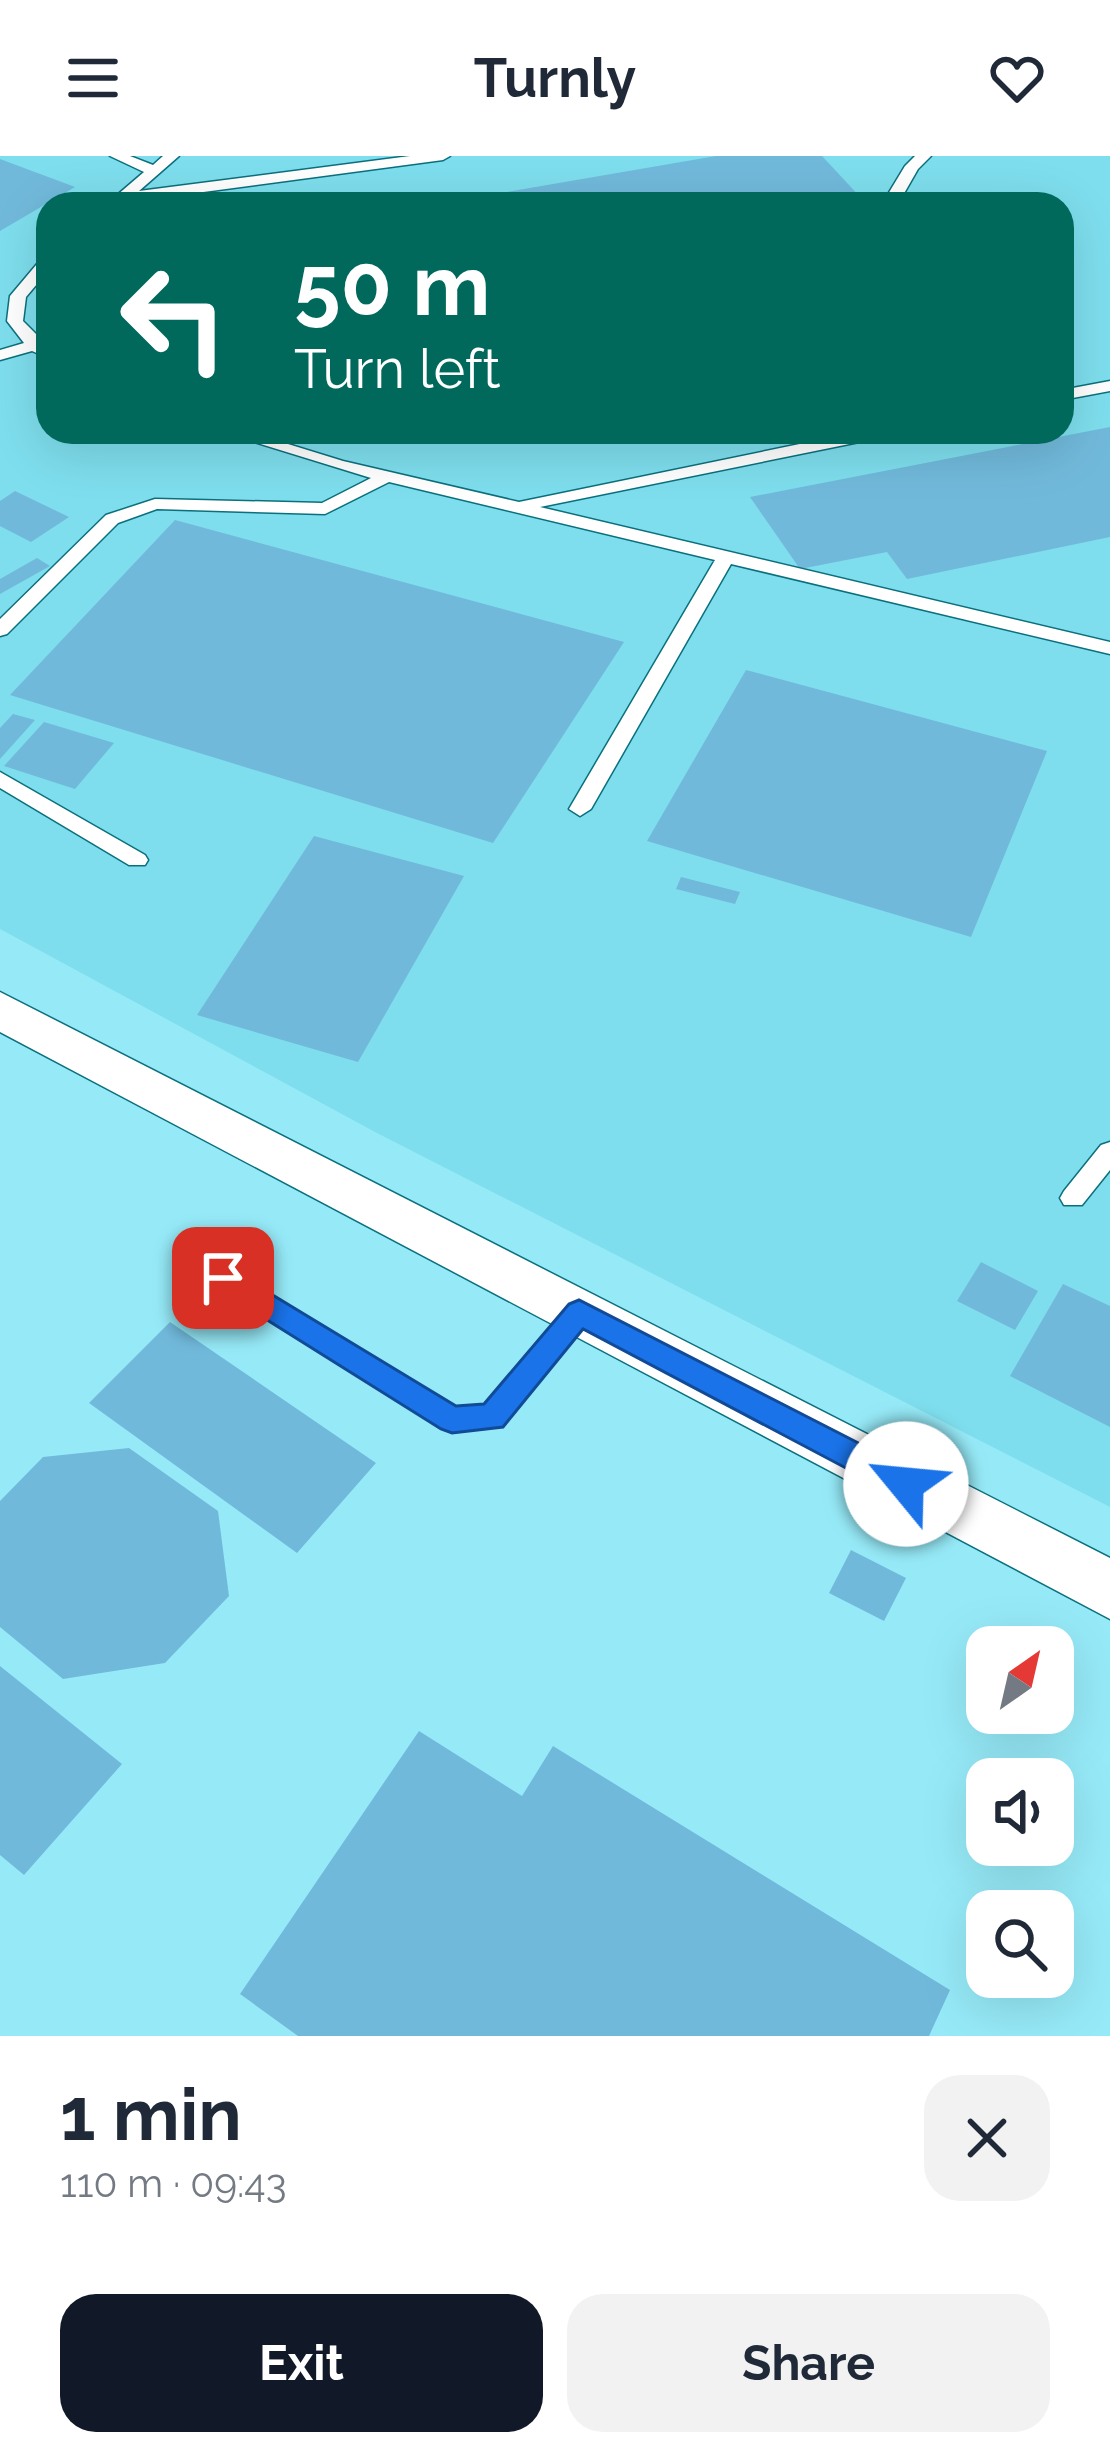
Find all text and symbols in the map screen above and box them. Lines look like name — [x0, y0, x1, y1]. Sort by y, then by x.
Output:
icon: menu — [60, 45, 126, 111]
icon: heart — [984, 45, 1050, 111]
text: Turnly — [474, 46, 636, 110]
text: 50 m — [294, 236, 490, 335]
icon: left — [96, 240, 252, 396]
text: Turn left — [294, 337, 501, 401]
pin — [172, 1227, 274, 1329]
icon: arrive — [190, 1245, 256, 1311]
position arrow — [843, 1421, 969, 1547]
north arrow — [966, 1626, 1074, 1734]
map controls — [966, 1626, 1074, 1998]
button: sound — [966, 1758, 1074, 1866]
button: search — [966, 1890, 1074, 1998]
text: 1 min — [60, 2072, 242, 2157]
button: close — [924, 2075, 1050, 2201]
text: 110 m · 09:43 — [60, 2160, 286, 2206]
button: Exit — [60, 2294, 543, 2432]
button: Share — [567, 2294, 1050, 2432]

